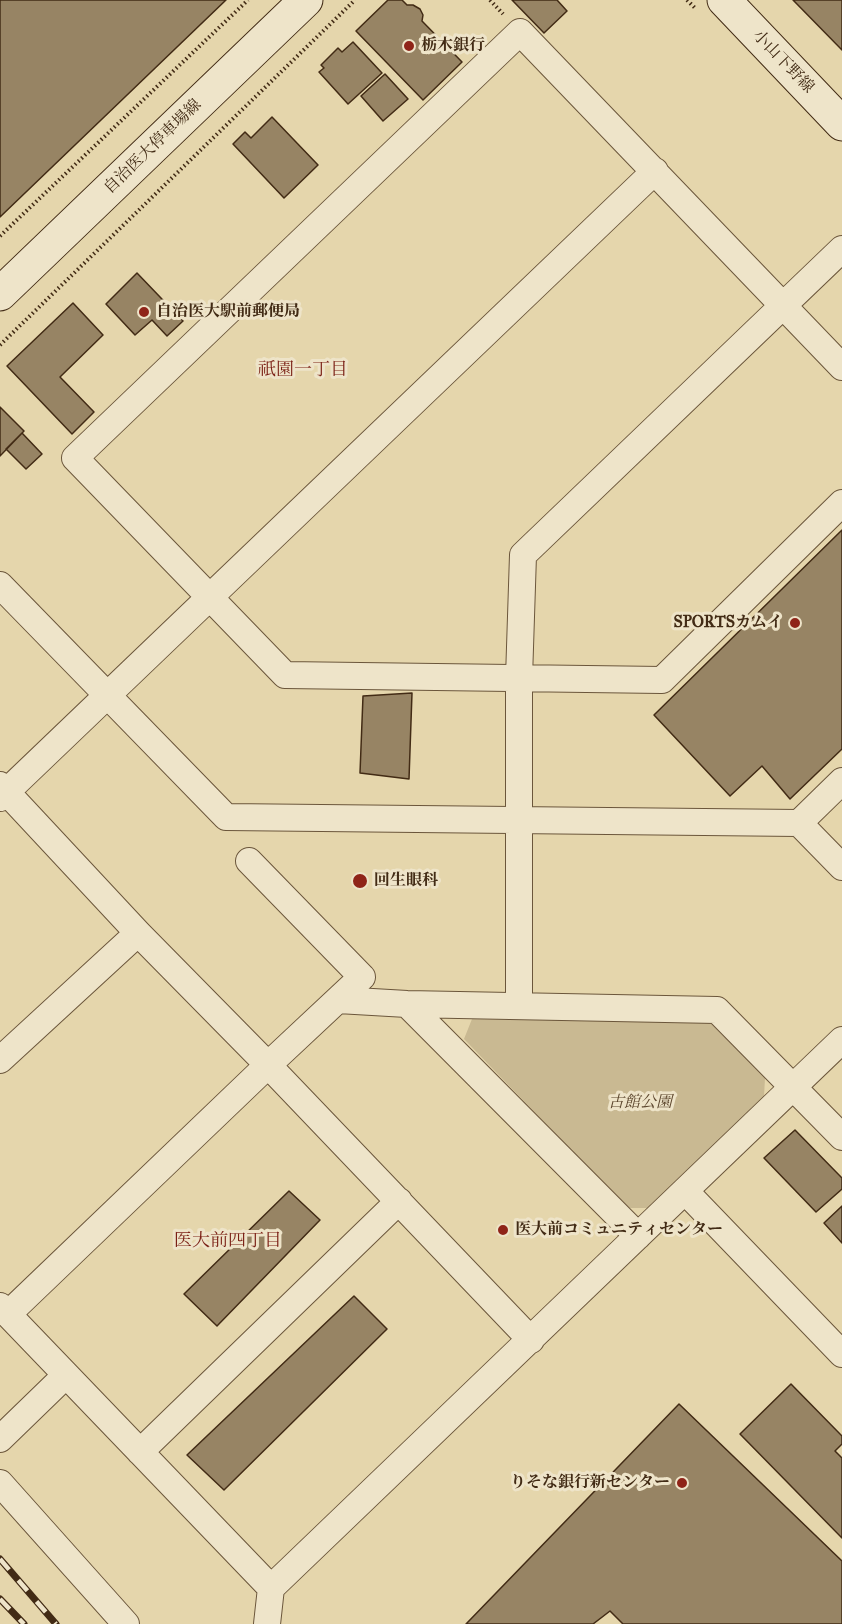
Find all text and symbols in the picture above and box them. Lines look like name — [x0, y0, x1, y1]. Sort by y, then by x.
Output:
street label: 小山下野線 — [748, 27, 818, 97]
place label: 栃木銀行 — [421, 36, 485, 56]
marker: 栃木銀行 — [402, 39, 416, 53]
street label: 自治医大停車場線 — [100, 96, 206, 198]
place label: 自治医大駅前郵便局 — [156, 302, 300, 322]
marker: 自治医大駅前郵便局 — [137, 305, 151, 319]
district label: 祇園一丁目 — [258, 360, 348, 382]
place label: SPORTSカムイ — [673, 613, 783, 633]
marker: SPORTSカムイ — [788, 616, 802, 630]
place label: 回生眼科 — [374, 871, 438, 891]
marker: 回生眼科 — [351, 872, 369, 890]
park label: 古館公園 — [608, 1093, 672, 1113]
place label: 医大前コミュニティセンター — [515, 1220, 723, 1240]
marker: 医大前コミュニティセンター — [496, 1223, 510, 1237]
district label: 医大前四丁目 — [174, 1231, 282, 1253]
place label: りそな銀行新センター — [510, 1473, 670, 1493]
marker: りそな銀行新センター — [675, 1476, 689, 1490]

